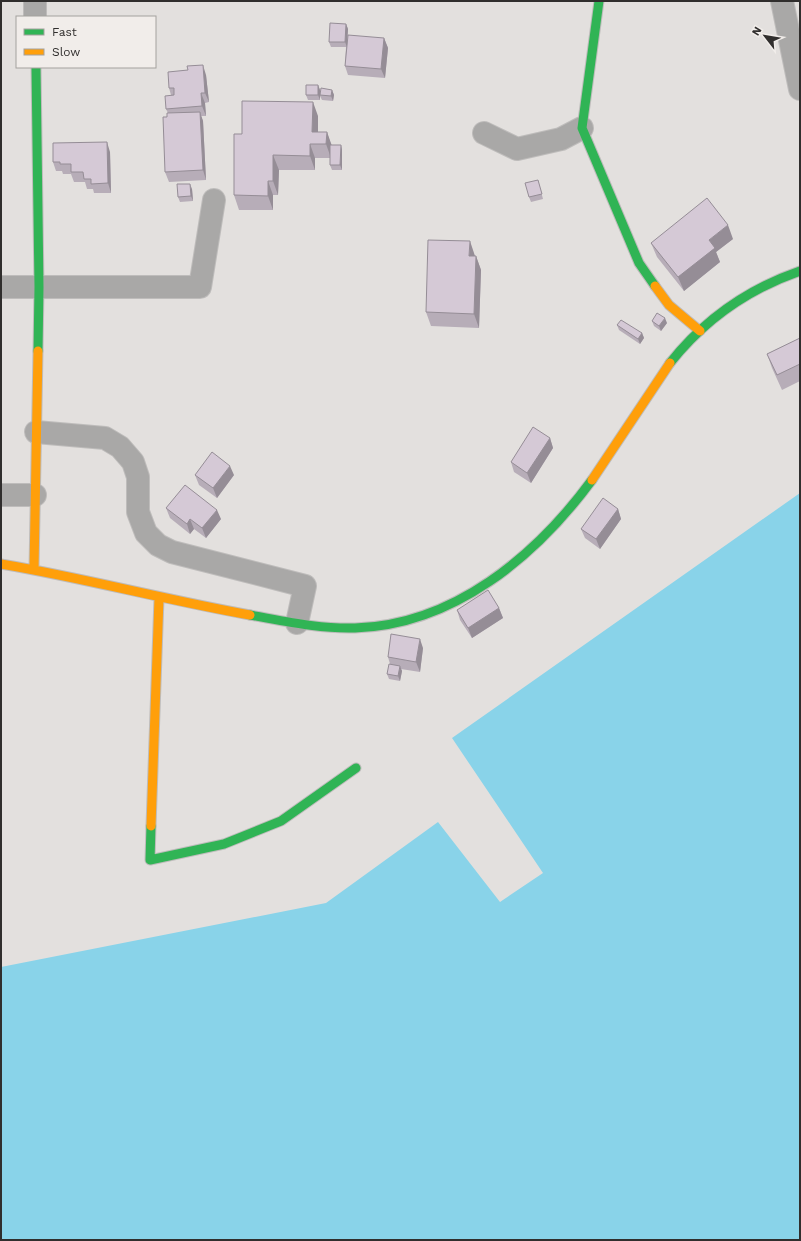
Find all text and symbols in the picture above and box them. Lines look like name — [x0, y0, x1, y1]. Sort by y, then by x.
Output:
legend — [16, 16, 156, 68]
north arrow — [745, 16, 785, 56]
text: N — [749, 24, 765, 38]
text: Fast — [52, 25, 77, 39]
text: Slow — [52, 45, 80, 59]

